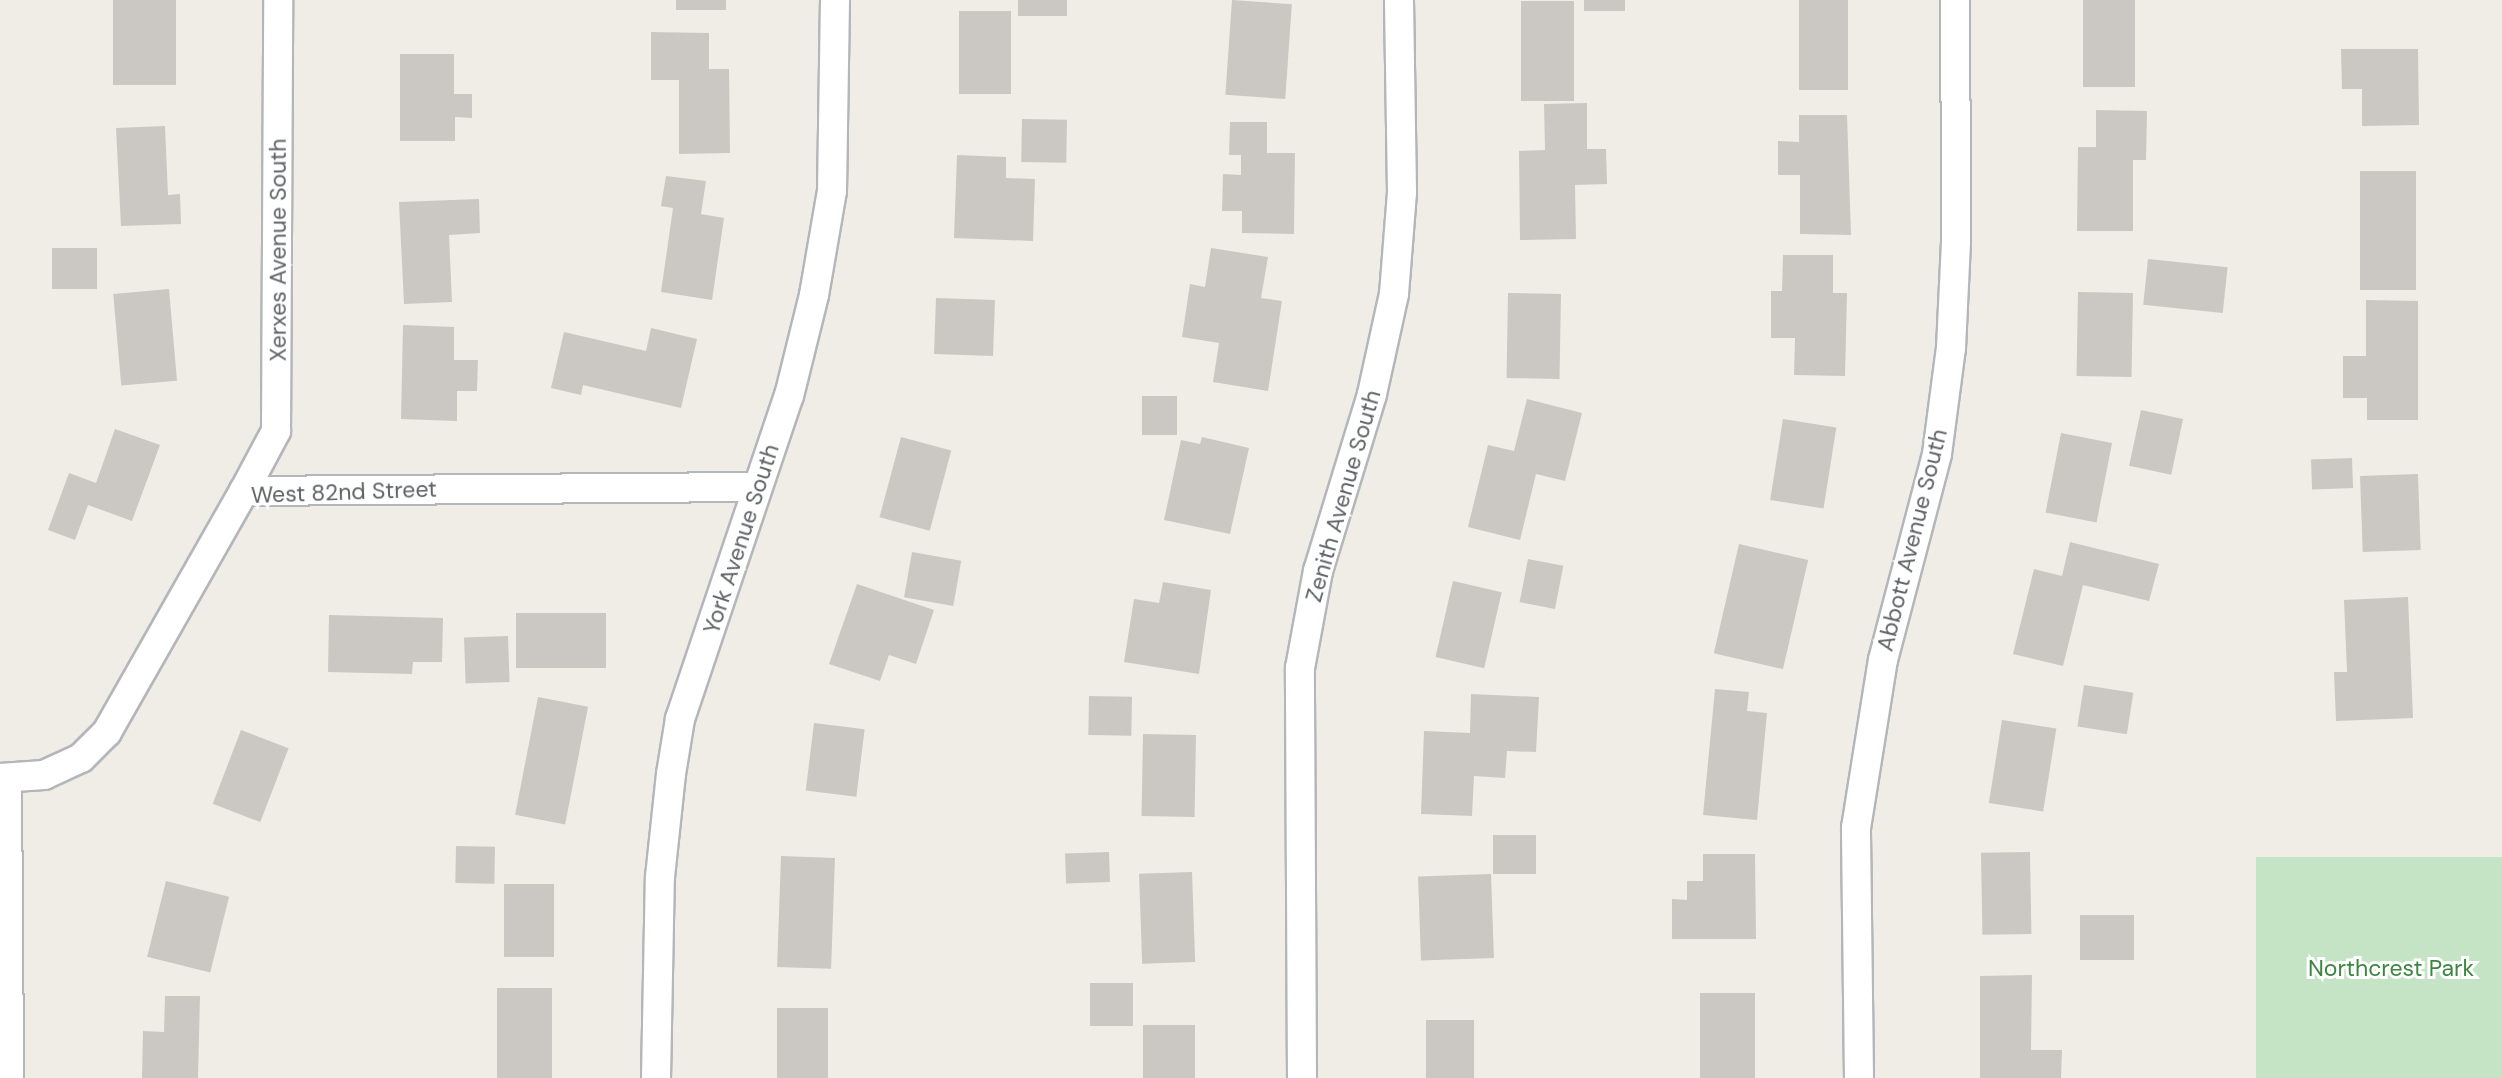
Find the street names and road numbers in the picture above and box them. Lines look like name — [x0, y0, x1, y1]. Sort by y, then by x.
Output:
street label: Xerxes Avenue South — [264, 138, 292, 362]
street label: Zenith Avenue South — [1300, 387, 1386, 605]
street label: Abbott Avenue South — [1871, 426, 1953, 654]
street label: York Avenue South — [697, 441, 785, 637]
street label: West 82nd Street — [251, 475, 437, 509]

